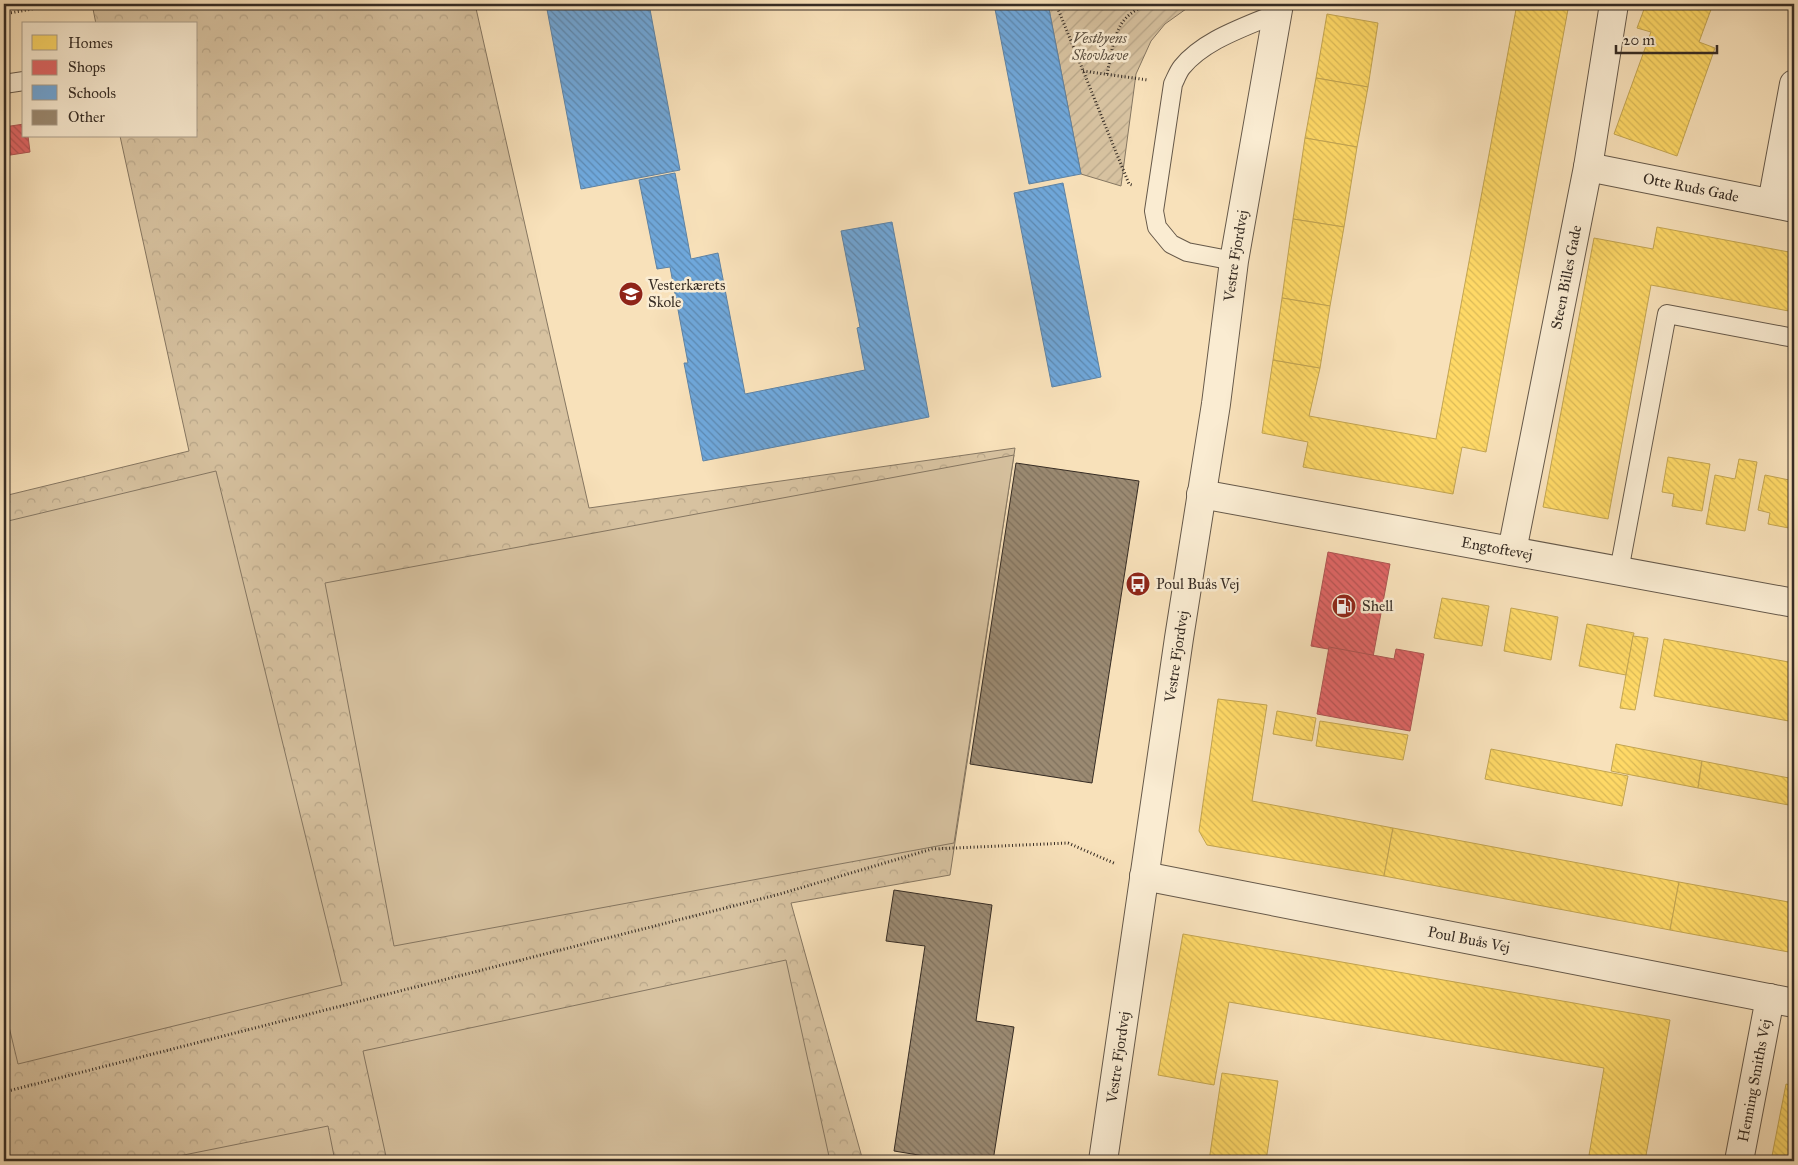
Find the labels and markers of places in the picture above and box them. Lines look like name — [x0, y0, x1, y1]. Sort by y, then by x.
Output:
place label: Vesterkærets Skole — [647, 276, 725, 311]
school or university icon: Vesterkærets Skole — [618, 281, 644, 307]
bus stop icon: Poul Buås Vej — [1125, 571, 1151, 597]
place label: Poul Buås Vej — [1156, 575, 1239, 593]
fuel station icon: Shell — [1331, 593, 1357, 619]
place label: Shell — [1362, 597, 1394, 615]

